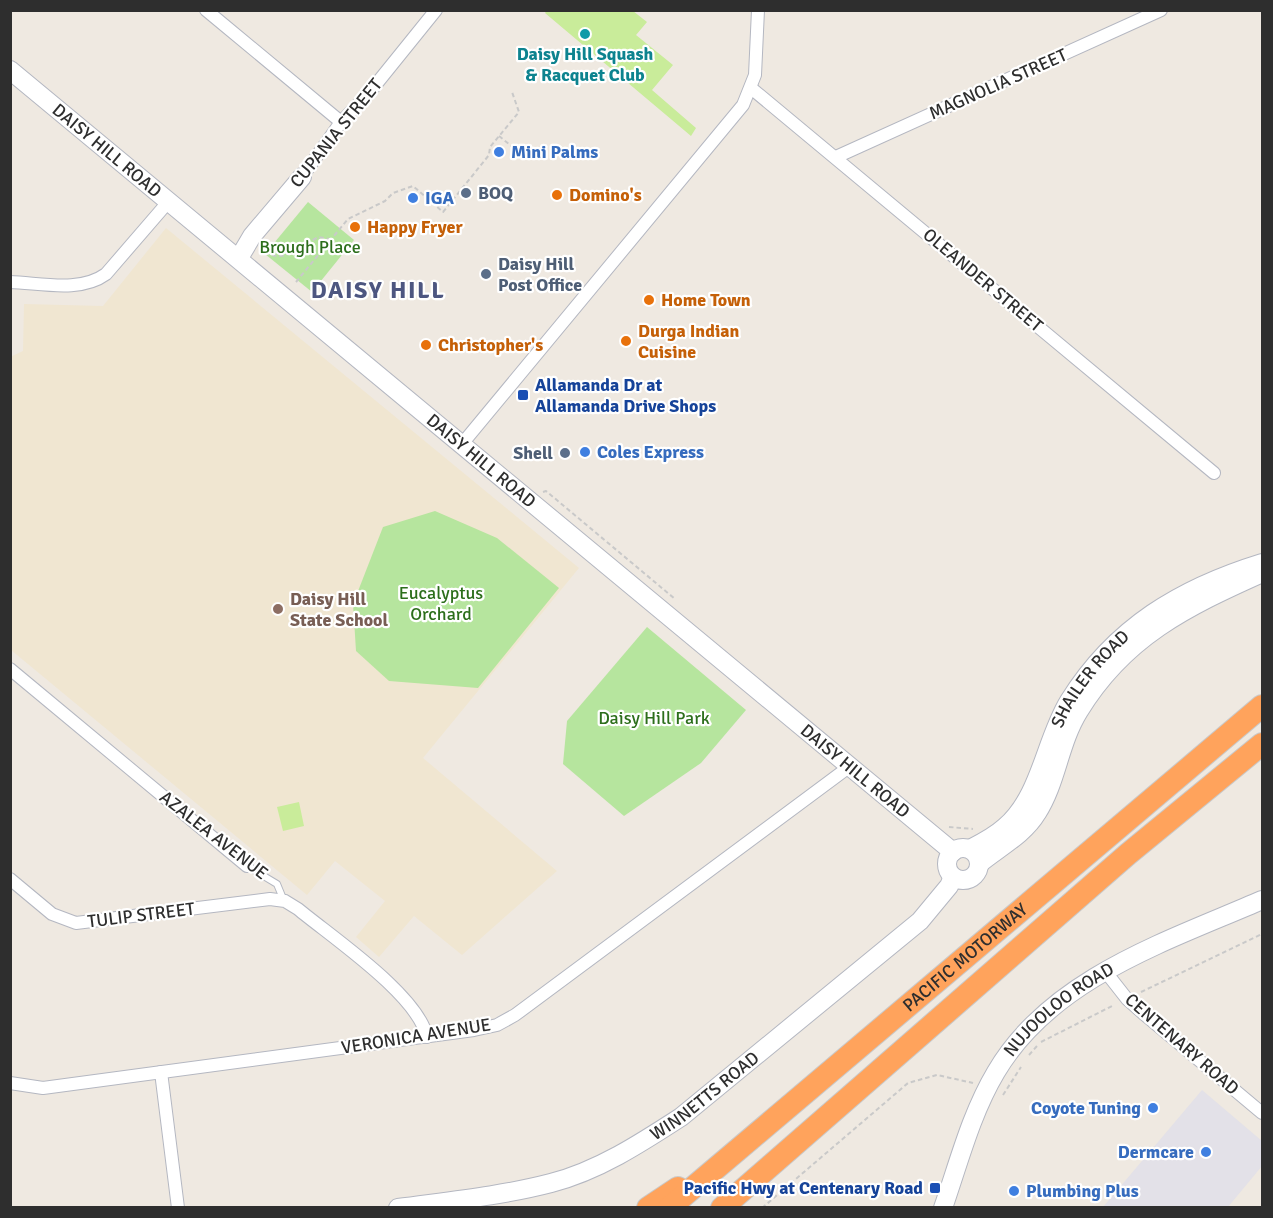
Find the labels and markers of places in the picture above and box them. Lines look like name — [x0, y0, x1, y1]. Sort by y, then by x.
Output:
marker: Daisy Hill Squash & Racquet Club — [578, 27, 592, 41]
place label: Daisy Hill Squash & Racquet Club — [517, 43, 654, 86]
place label: Mini Palms — [511, 141, 598, 163]
marker: Mini Palms — [492, 145, 506, 159]
place label: BOQ — [478, 182, 513, 204]
place label: Domino's — [569, 184, 642, 206]
marker: BOQ — [459, 186, 473, 200]
place label: IGA — [425, 187, 454, 209]
marker: Domino's — [550, 188, 564, 202]
marker: IGA — [406, 191, 420, 205]
place label: Happy Fryer — [367, 216, 463, 238]
marker: Happy Fryer — [348, 220, 362, 234]
place label: Daisy Hill Post Office — [498, 253, 582, 296]
marker: Daisy Hill Post Office — [479, 267, 493, 281]
place label: Home Town — [661, 289, 751, 311]
marker: Home Town — [642, 293, 656, 307]
place label: Durga Indian Cuisine — [638, 320, 739, 363]
place label: Christopher's — [438, 334, 543, 356]
marker: Durga Indian Cuisine — [619, 334, 633, 348]
marker: Christopher's — [419, 338, 433, 352]
place label: Allamanda Dr at Allamanda Drive Shops — [535, 374, 716, 417]
marker: Allamanda Dr at Allamanda Drive Shops — [516, 388, 530, 402]
place label: Coles Express — [597, 441, 704, 463]
place label: Shell — [513, 442, 553, 464]
marker: Coles Express — [578, 445, 592, 459]
marker: Shell — [558, 446, 572, 460]
place label: Daisy Hill State School — [290, 588, 389, 631]
marker: Daisy Hill State School — [271, 602, 285, 616]
place label: Coyote Tuning — [1031, 1097, 1141, 1119]
marker: Coyote Tuning — [1146, 1101, 1160, 1115]
place label: Dermcare — [1118, 1141, 1194, 1163]
marker: Dermcare — [1199, 1145, 1213, 1159]
place label: Pacific Hwy at Centenary Road — [684, 1177, 923, 1199]
place label: Plumbing Plus — [1026, 1180, 1139, 1202]
marker: Pacific Hwy at Centenary Road — [928, 1181, 942, 1195]
marker: Plumbing Plus — [1007, 1184, 1021, 1198]

